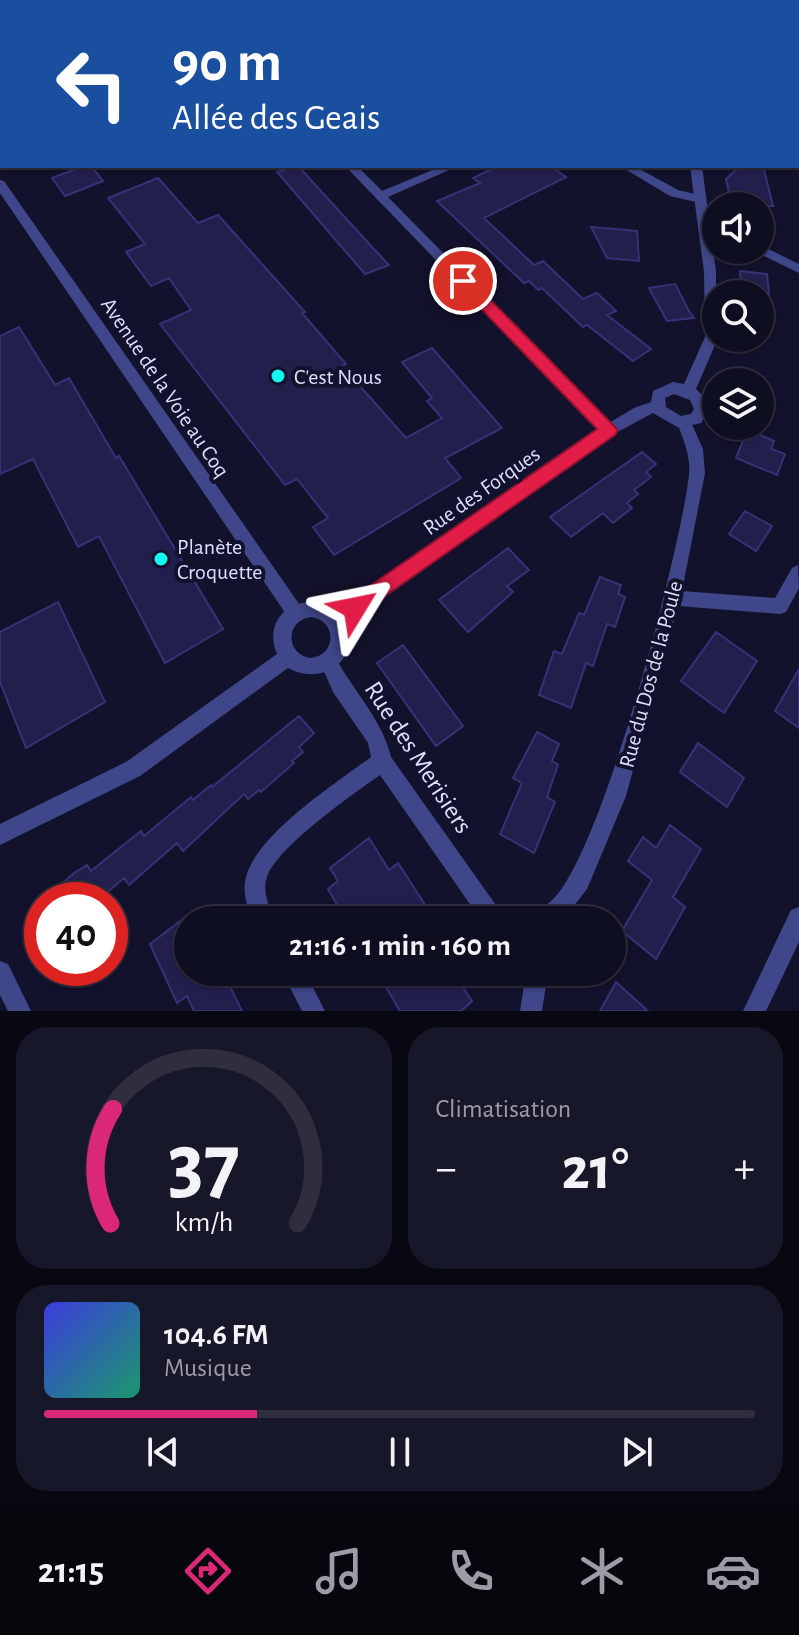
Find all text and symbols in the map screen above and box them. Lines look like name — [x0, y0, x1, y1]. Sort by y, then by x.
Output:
icon: left — [40, 32, 144, 136]
text: 90 m — [172, 35, 282, 91]
text: Allée des Geais — [172, 100, 380, 136]
map controls — [702, 192, 774, 440]
button: sound — [702, 192, 774, 264]
pin — [429, 247, 497, 315]
icon: arrive — [441, 259, 485, 303]
button: search — [702, 280, 774, 352]
street label: Avenue de la Voie au Coq — [97, 294, 233, 481]
place label: C'est Nous — [294, 366, 382, 388]
marker: C'est Nous — [269, 367, 287, 385]
button: layers — [702, 368, 774, 440]
street label: Rue des Forques — [419, 442, 544, 539]
place label: Planète Croquette — [177, 536, 262, 583]
marker: Planète Croquette — [152, 550, 170, 568]
position arrow — [313, 566, 397, 650]
street label: Rue du Dos de la Poule — [615, 579, 686, 770]
street label: Rue des Merisiers — [360, 677, 477, 838]
speed limit sign: 40 — [24, 882, 128, 986]
text: 21:16 · 1 min · 160 m — [289, 931, 511, 961]
text: Climatisation — [436, 1096, 571, 1122]
text: 37 — [168, 1123, 240, 1207]
text: 21° — [562, 1140, 629, 1200]
text: − — [436, 1147, 457, 1191]
text: + — [734, 1147, 755, 1191]
text: km/h — [174, 1208, 233, 1237]
text: 104.6 FM — [164, 1320, 269, 1350]
text: Musique — [164, 1355, 252, 1381]
icon: previous — [141, 1430, 185, 1474]
icon: pause — [378, 1430, 422, 1474]
icon: next — [615, 1430, 659, 1474]
icon: directions — [180, 1543, 236, 1599]
icon: music — [311, 1543, 367, 1599]
icon: phone — [443, 1543, 499, 1599]
icon: climate — [574, 1543, 630, 1599]
icon: car — [705, 1543, 761, 1599]
text: 21:15 — [38, 1553, 104, 1589]

